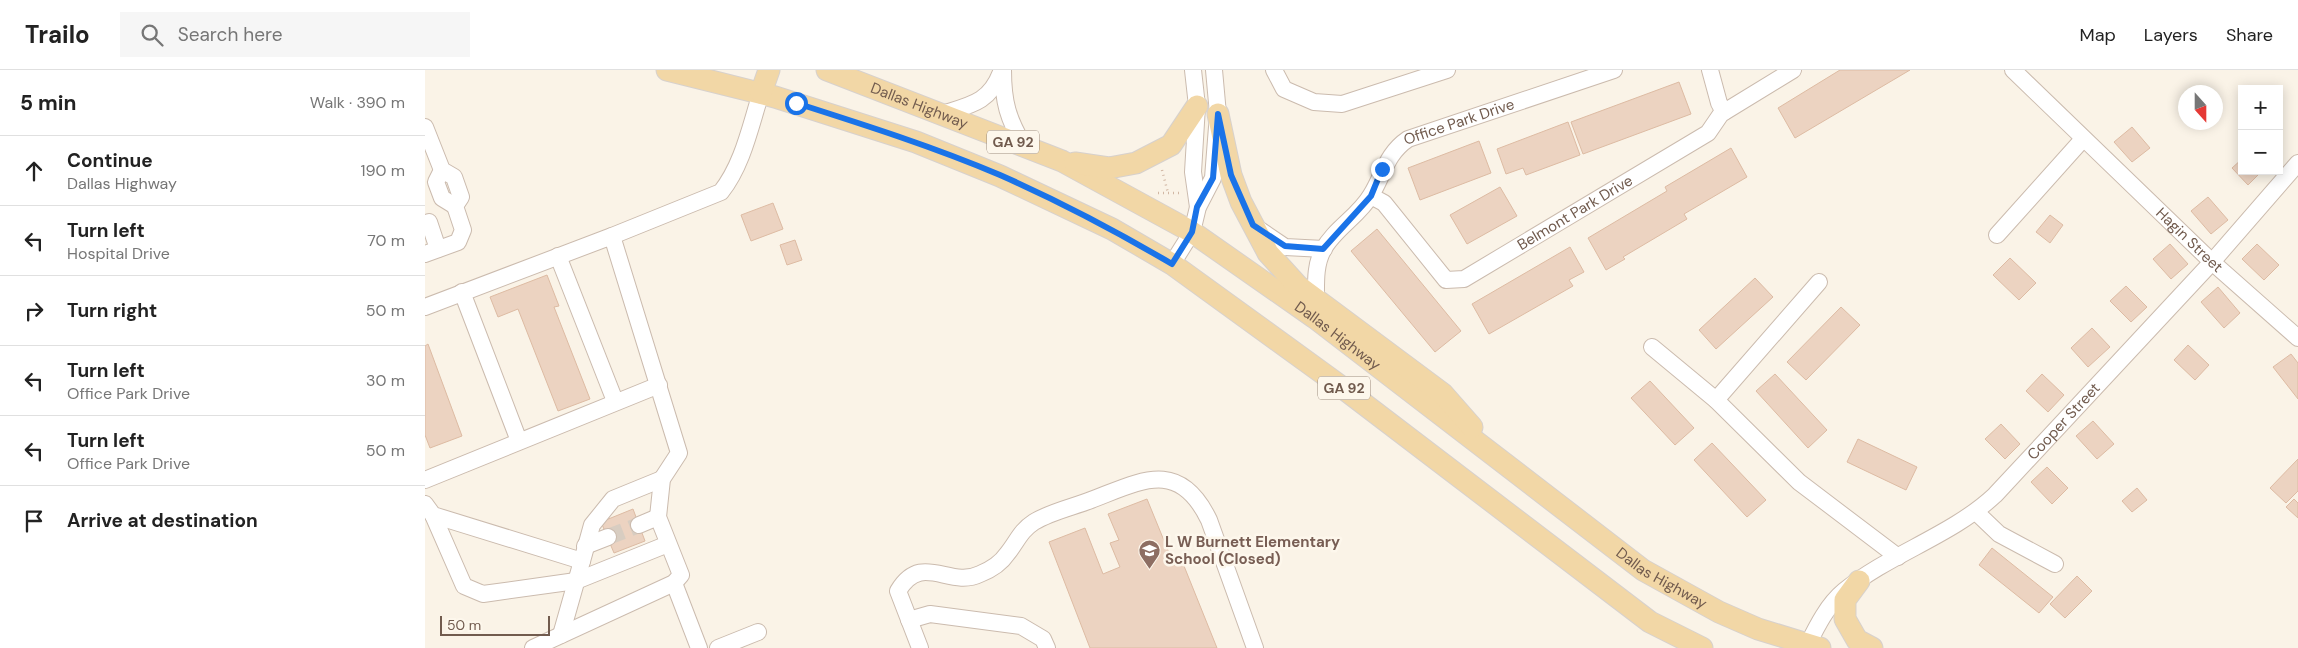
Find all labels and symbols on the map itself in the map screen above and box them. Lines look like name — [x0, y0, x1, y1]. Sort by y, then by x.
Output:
street label: Dallas Highway — [868, 78, 972, 134]
north arrow — [2178, 85, 2223, 130]
route start — [785, 92, 808, 115]
street label: Office Park Drive — [1401, 94, 1517, 150]
road number: GA 92 — [987, 131, 1039, 154]
route end — [1371, 158, 1394, 181]
street label: Belmont Park Drive — [1514, 170, 1636, 255]
street label: Hagin Street — [2152, 203, 2227, 277]
street label: Dallas Highway — [1291, 297, 1385, 375]
road number: GA 92 — [1318, 376, 1370, 400]
street label: Cooper Street — [2023, 378, 2105, 464]
place label: L W Burnett Elementary School (Closed) — [1165, 532, 1340, 569]
school or university icon: L W Burnett Elementary School (Closed) — [1137, 539, 1161, 570]
street label: Dallas Highway — [1612, 543, 1711, 614]
scale bar — [440, 613, 550, 636]

